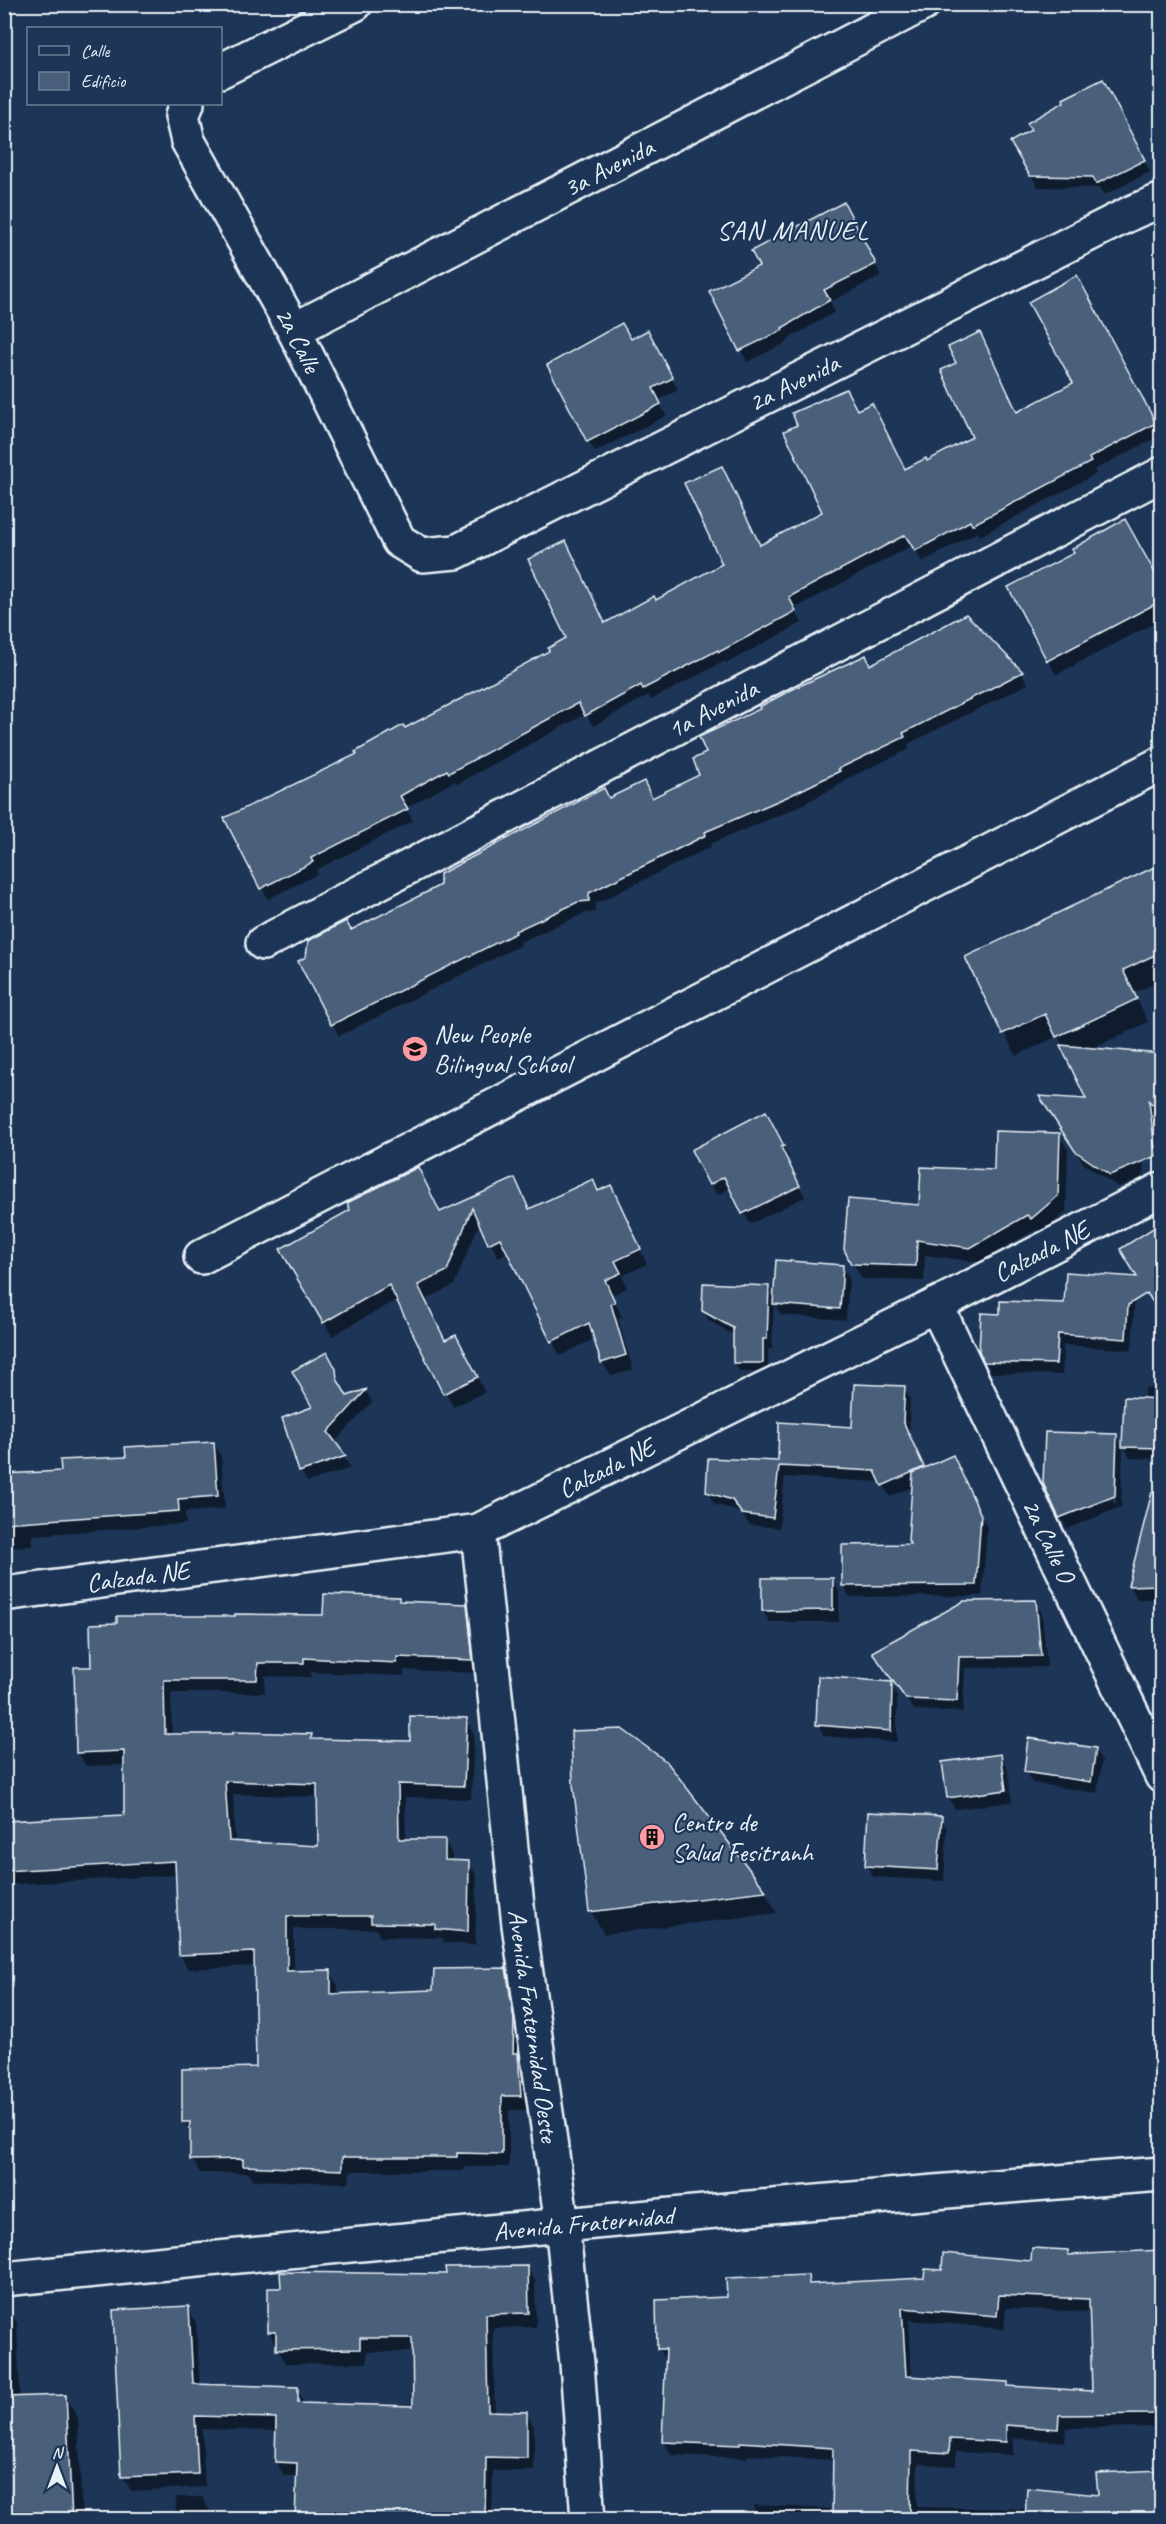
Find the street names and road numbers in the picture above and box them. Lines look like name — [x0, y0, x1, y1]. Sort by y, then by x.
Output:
street label: 3a Avenida — [558, 130, 661, 205]
street label: 2a Calle — [267, 301, 329, 379]
street label: 2a Avenida — [743, 346, 846, 420]
street label: 1a Avenida — [662, 671, 765, 746]
street label: Calzada NE — [988, 1212, 1098, 1290]
street label: Calzada NE — [553, 1429, 663, 1506]
street label: 2a Calle O — [1014, 1493, 1084, 1590]
street label: Calzada NE — [85, 1553, 194, 1600]
street label: Avenida Fraternidad Oeste — [501, 1908, 566, 2146]
street label: Avenida Fraternidad — [492, 2199, 679, 2248]

